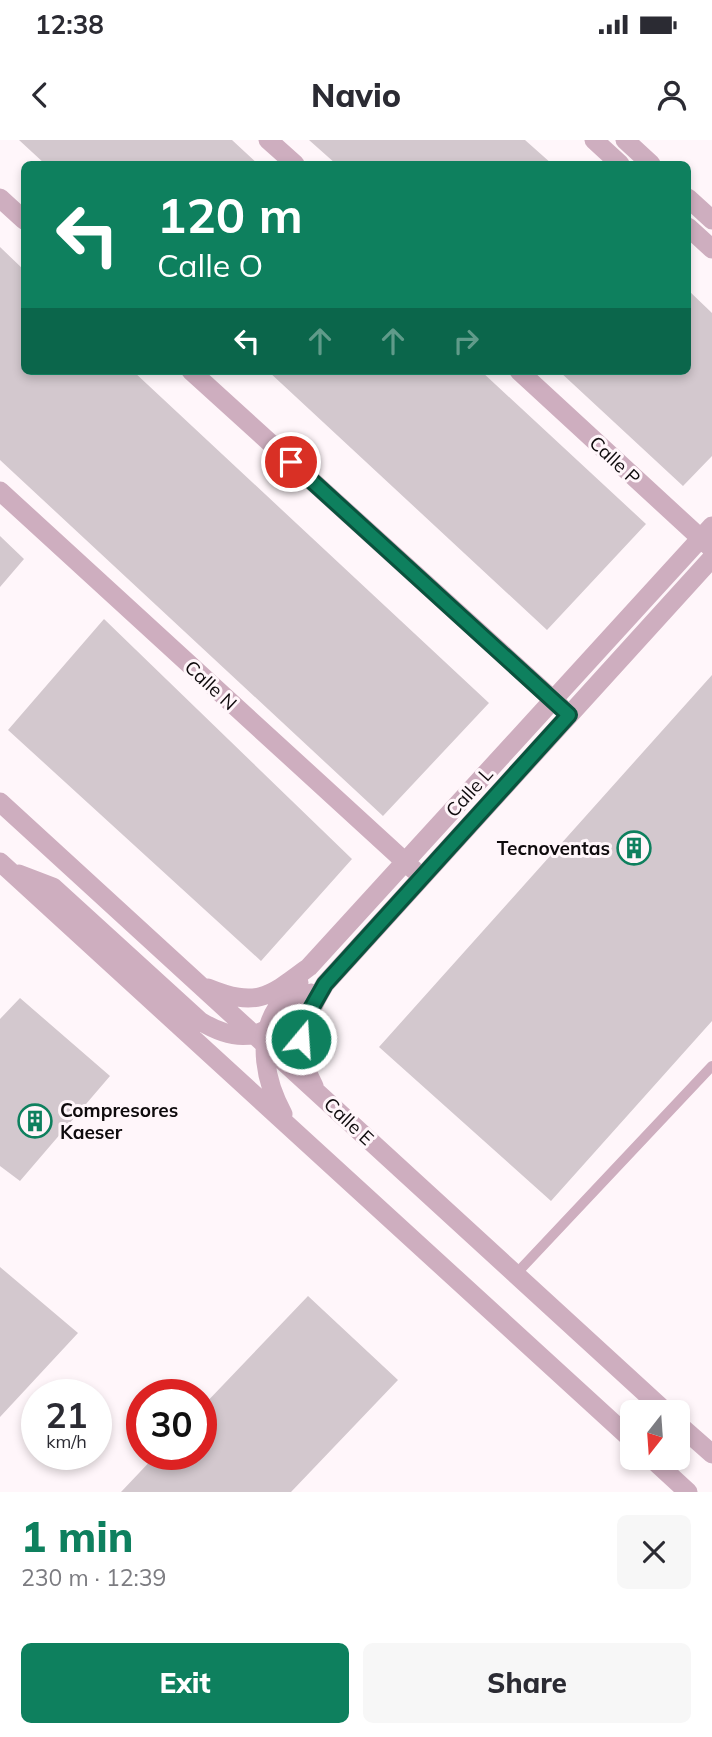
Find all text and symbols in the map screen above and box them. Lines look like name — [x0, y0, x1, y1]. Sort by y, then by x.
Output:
text: 12:38 — [35, 8, 104, 41]
text: Navio — [311, 75, 401, 115]
icon: back — [21, 76, 59, 114]
icon: person — [653, 76, 691, 114]
text: 120 m — [157, 184, 303, 245]
icon: left — [42, 189, 133, 280]
text: Calle O — [157, 245, 263, 285]
icon: left — [228, 322, 266, 360]
icon: ahead — [301, 322, 339, 360]
icon: ahead — [374, 322, 412, 360]
icon: right — [447, 322, 485, 360]
street label: Calle P — [585, 430, 645, 490]
pin — [261, 432, 321, 492]
icon: arrive — [272, 443, 310, 481]
street label: Calle N — [180, 655, 242, 715]
street label: Calle L — [440, 762, 498, 822]
building icon: Tecnoventas — [615, 829, 653, 867]
place label: Tecnoventas — [497, 836, 610, 860]
position arrow — [264, 1002, 338, 1076]
street label: Calle E — [319, 1092, 379, 1150]
place label: Compresores Kaeser — [60, 1098, 178, 1144]
building icon: Compresores Kaeser — [16, 1102, 54, 1140]
speed limit sign: 30 — [126, 1379, 217, 1470]
text: 21 — [45, 1393, 88, 1437]
north arrow — [620, 1400, 690, 1470]
map controls — [620, 1400, 690, 1470]
text: km/h — [46, 1430, 87, 1453]
text: 1 min — [21, 1510, 134, 1563]
button: close — [617, 1515, 691, 1589]
text: 230 m · 12:39 — [21, 1563, 166, 1592]
button: Exit — [21, 1643, 349, 1723]
button: Share — [363, 1643, 691, 1723]

